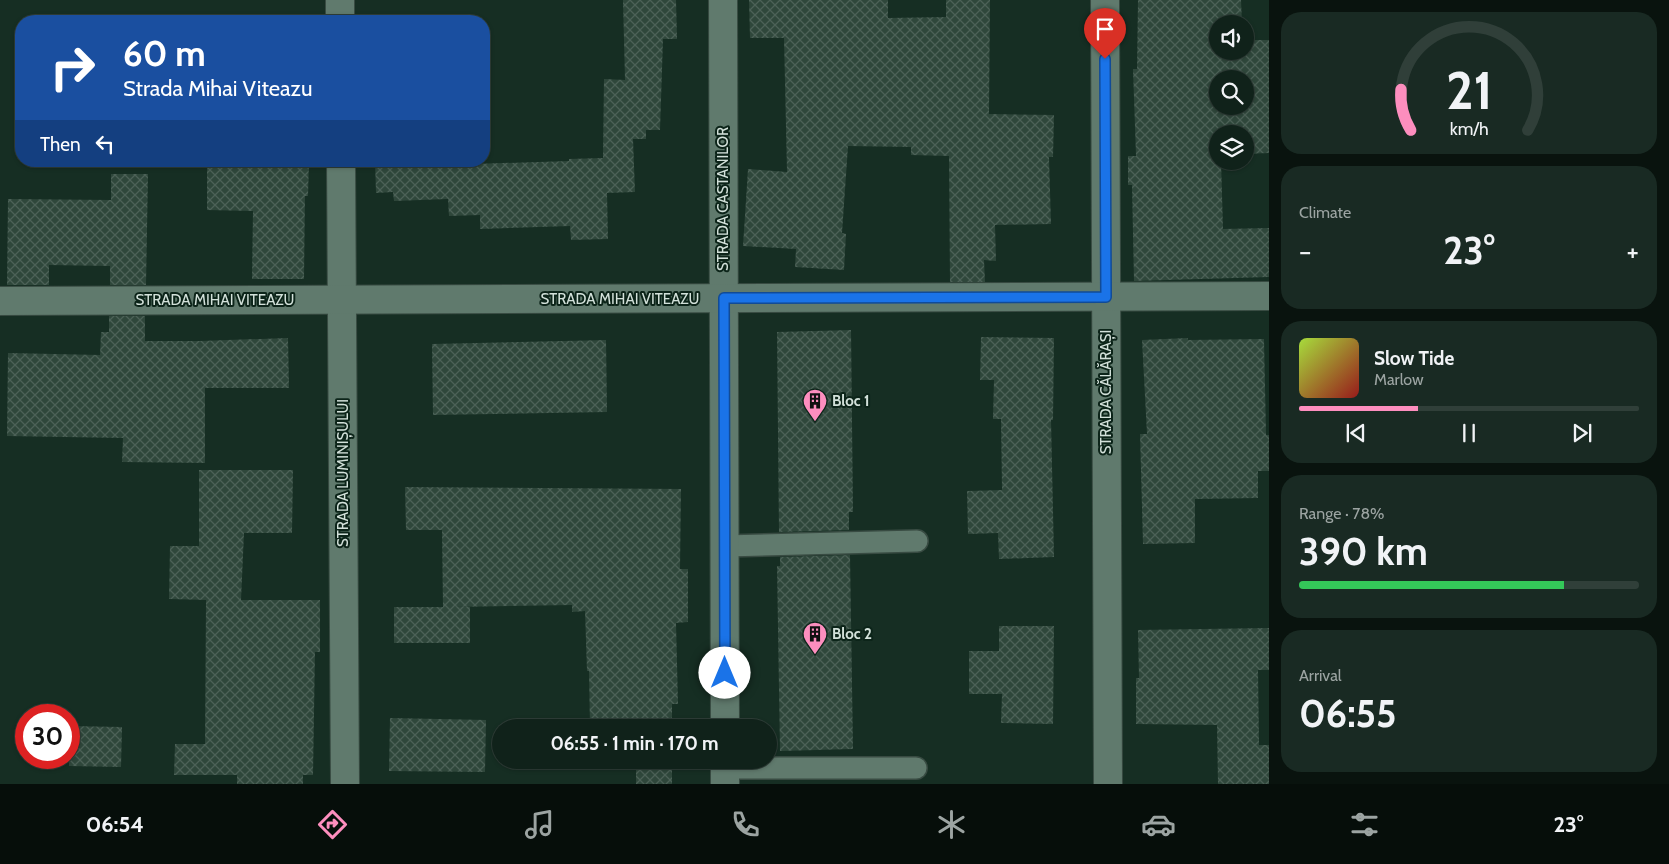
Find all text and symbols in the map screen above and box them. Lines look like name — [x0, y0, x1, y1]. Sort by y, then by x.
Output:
pin — [1084, 8, 1126, 59]
icon: arrive — [1091, 15, 1119, 43]
map controls — [1209, 15, 1254, 170]
button: sound — [1209, 15, 1254, 60]
text: 60 m — [123, 32, 206, 75]
icon: right — [40, 35, 105, 100]
text: 21 — [1446, 59, 1492, 122]
button: search — [1209, 70, 1254, 115]
text: Strada Mihai Viteazu — [123, 75, 313, 102]
text: km/h — [1449, 118, 1489, 139]
button: layers — [1209, 125, 1254, 170]
street label: STRADA CASTANILOR — [714, 127, 732, 271]
icon: left — [91, 130, 119, 158]
text: Then — [40, 133, 81, 156]
text: Climate — [1299, 203, 1351, 222]
text: 23° — [1443, 227, 1495, 274]
text: − — [1299, 234, 1311, 268]
text: + — [1627, 234, 1639, 268]
street label: STRADA MIHAI VITEAZU — [541, 290, 699, 308]
street label: STRADA MIHAI VITEAZU — [136, 291, 294, 309]
street label: STRADA CĂLĂRAȘI — [1097, 330, 1116, 454]
text: Slow Tide — [1374, 347, 1454, 370]
text: Marlow — [1374, 370, 1424, 389]
building icon: Bloc 1 — [802, 388, 828, 422]
place label: Bloc 1 — [832, 392, 869, 410]
street label: STRADA LUMINIȘULUI — [334, 399, 353, 547]
icon: previous — [1342, 419, 1370, 447]
icon: pause — [1455, 419, 1483, 447]
icon: next — [1568, 419, 1596, 447]
text: Range · 78% — [1299, 504, 1385, 523]
text: 390 km — [1299, 528, 1428, 575]
building icon: Bloc 2 — [802, 621, 828, 655]
place label: Bloc 2 — [832, 625, 872, 643]
position arrow — [698, 646, 750, 698]
text: Arrival — [1299, 666, 1342, 685]
text: 06:55 — [1299, 690, 1396, 737]
speed limit sign: 30 — [15, 704, 80, 769]
text: 06:55 · 1 min · 170 m — [550, 732, 719, 755]
icon: directions — [315, 807, 350, 842]
icon: music — [522, 807, 557, 842]
icon: phone — [728, 807, 763, 842]
icon: climate — [934, 807, 969, 842]
icon: car — [1141, 807, 1176, 842]
icon: filters — [1347, 807, 1382, 842]
text: 06:54 — [86, 811, 144, 838]
text: 23° — [1553, 811, 1583, 838]

